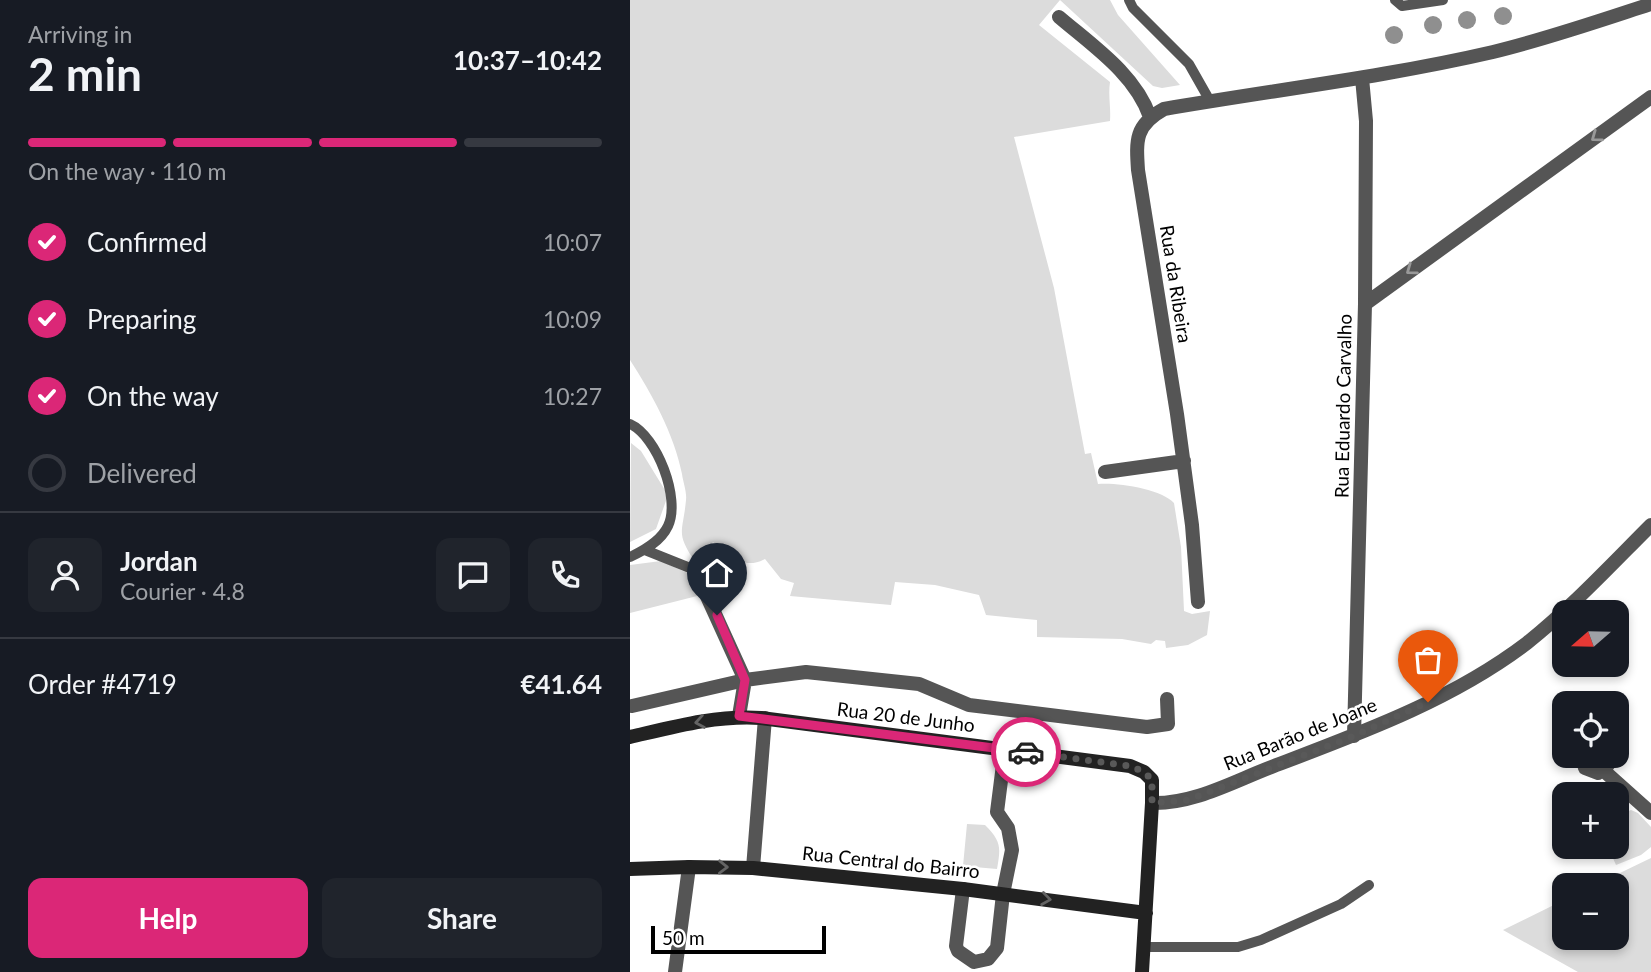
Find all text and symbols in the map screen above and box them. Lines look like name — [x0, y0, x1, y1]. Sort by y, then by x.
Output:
text: Arriving in — [28, 20, 132, 48]
text: 10:37–10:42 — [453, 44, 602, 76]
text: 2 min — [28, 46, 142, 101]
one-way arrow — [1591, 129, 1604, 141]
text: On the way · 110 m — [28, 157, 227, 185]
icon: check — [28, 223, 66, 261]
street label: Rua da Ribeira — [1156, 223, 1197, 345]
text: Confirmed — [87, 226, 207, 258]
text: 10:07 — [543, 228, 602, 256]
one-way arrow — [1406, 262, 1419, 274]
icon: check — [28, 300, 66, 338]
text: Preparing — [87, 303, 196, 335]
text: 10:09 — [543, 305, 602, 333]
street label: Rua Eduardo Carvalho — [1329, 314, 1356, 498]
icon: check — [28, 377, 66, 415]
text: On the way — [87, 380, 219, 412]
text: 10:27 — [543, 382, 602, 410]
text: Delivered — [87, 457, 197, 489]
button: person — [28, 538, 102, 612]
button: chat — [436, 538, 510, 612]
button: phone — [528, 538, 602, 612]
pin — [687, 543, 747, 615]
text: Jordan — [120, 545, 198, 577]
icon: home — [698, 554, 736, 592]
text: Courier · 4.8 — [120, 577, 245, 605]
north arrow — [1552, 600, 1629, 677]
map controls — [1552, 600, 1629, 950]
pin — [1398, 630, 1458, 702]
icon: bag — [1409, 641, 1447, 679]
text: Order #4719 — [28, 668, 177, 700]
text: €41.64 — [520, 668, 602, 700]
button: locate — [1552, 691, 1629, 768]
street label: Rua Barão de Joane — [1220, 692, 1380, 775]
street label: Rua 20 de Junho — [836, 697, 976, 736]
one-way arrow — [694, 714, 706, 729]
courier — [991, 717, 1061, 787]
icon: car — [1007, 733, 1045, 771]
button: + — [1552, 782, 1629, 859]
street label: Rua Central do Bairro — [801, 841, 981, 882]
one-way arrow — [718, 859, 728, 875]
button: − — [1552, 873, 1629, 950]
button: Help — [28, 878, 308, 958]
button: Share — [322, 878, 602, 958]
one-way arrow — [1041, 892, 1052, 907]
scale bar — [651, 923, 826, 955]
text: 50 m — [662, 926, 705, 949]

